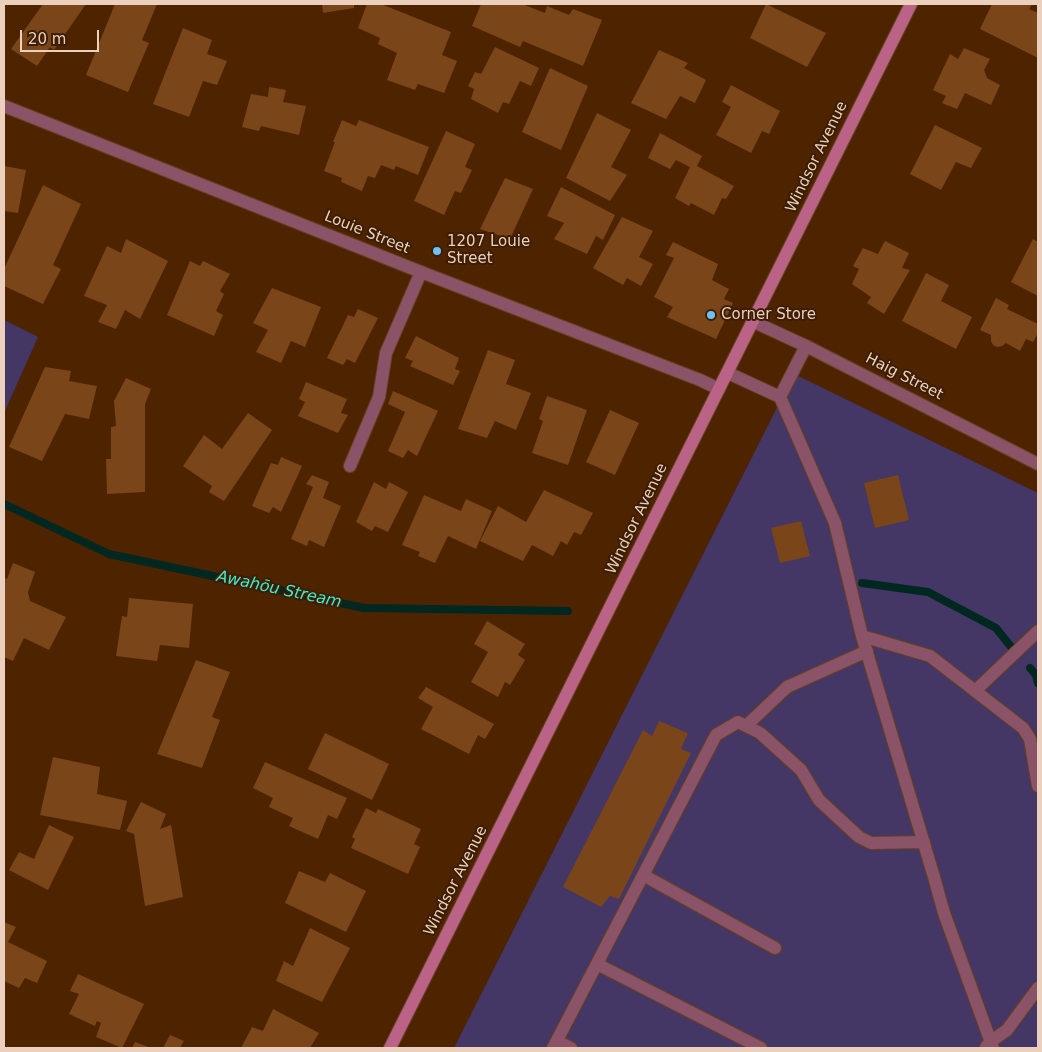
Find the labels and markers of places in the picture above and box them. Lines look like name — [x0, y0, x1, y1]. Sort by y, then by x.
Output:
place label: 1207 Louie Street — [447, 233, 530, 268]
marker: 1207 Louie Street — [431, 245, 443, 257]
place label: Corner Store — [721, 306, 816, 324]
marker: Corner Store — [705, 309, 717, 321]

